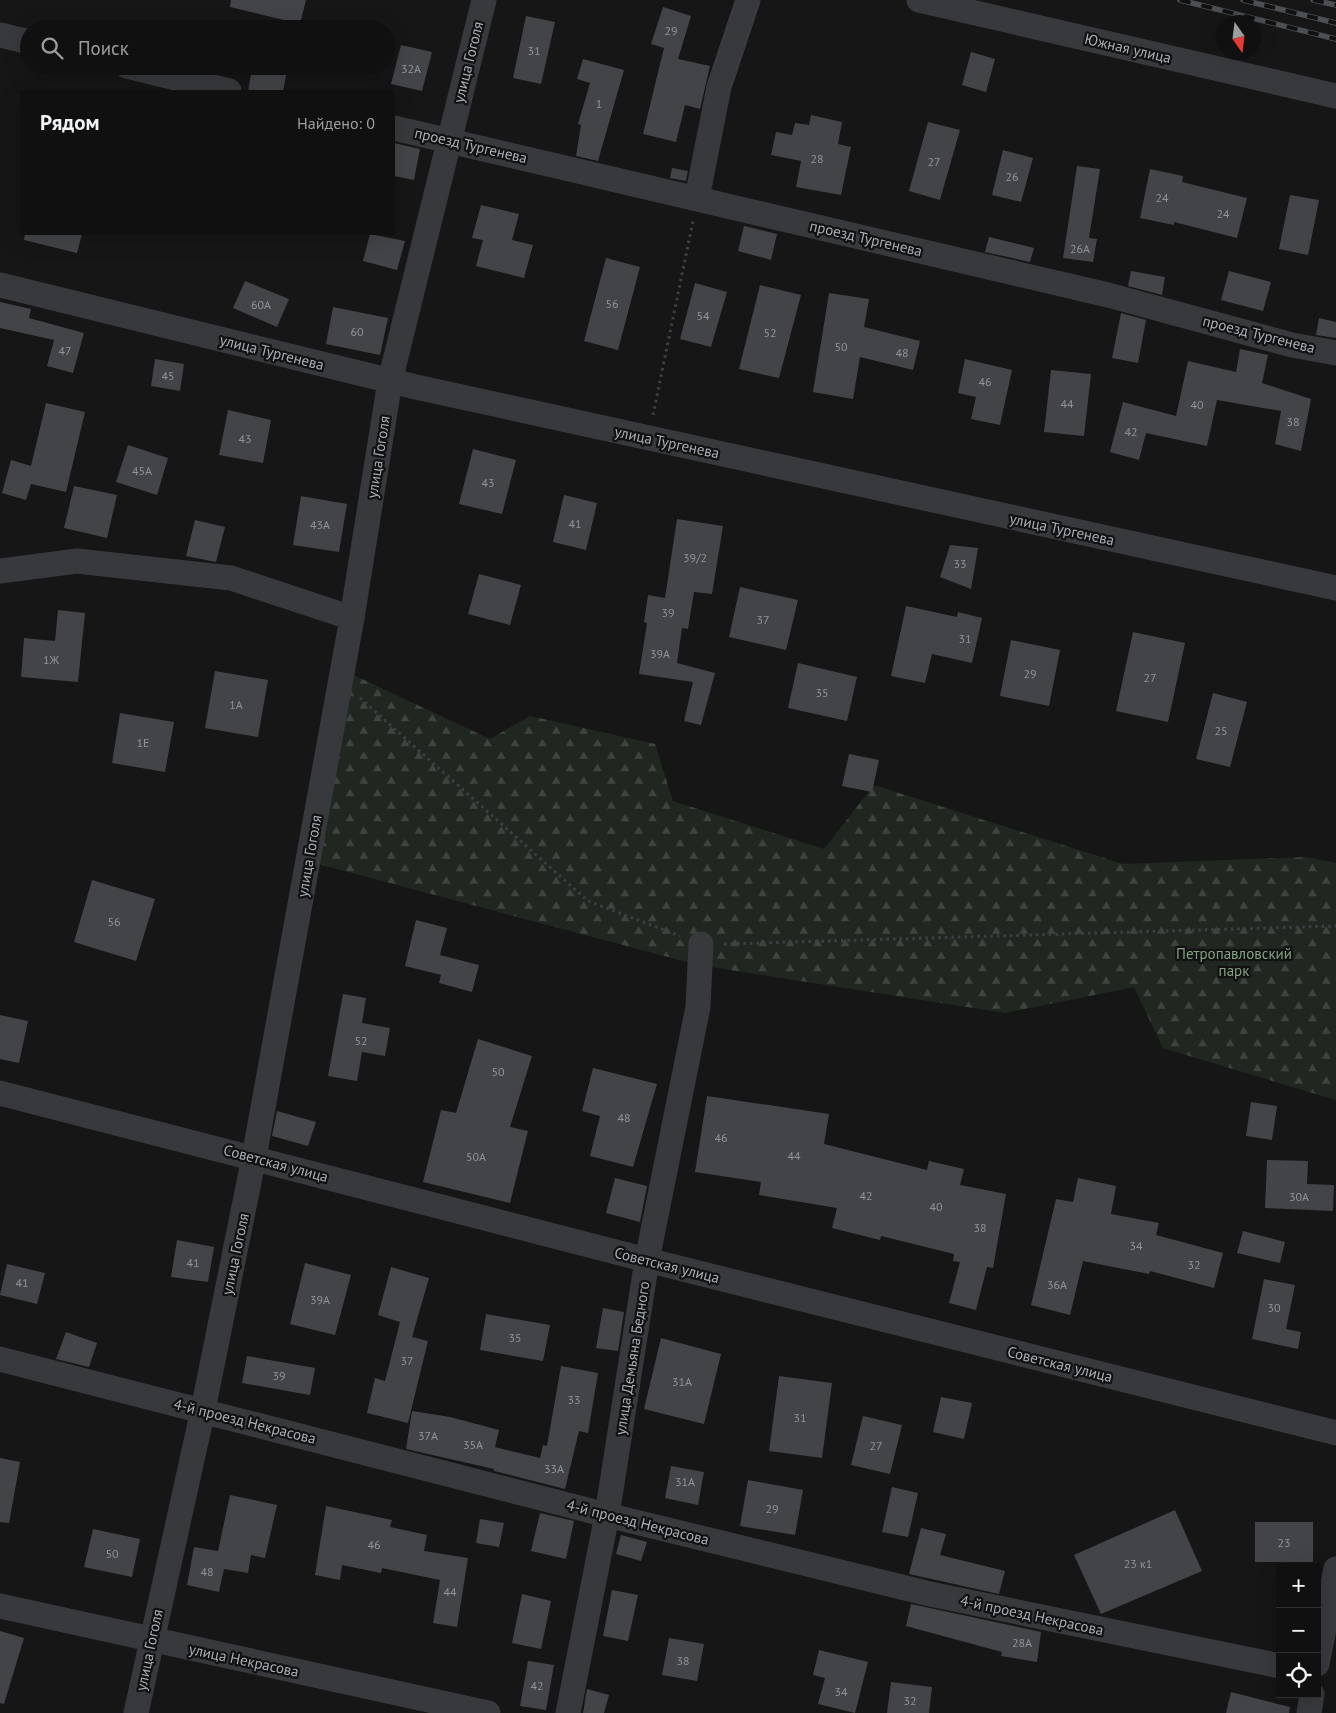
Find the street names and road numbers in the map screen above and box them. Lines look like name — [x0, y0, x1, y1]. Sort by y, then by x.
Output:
street label: улица Гоголя — [449, 19, 487, 105]
street label: Южная улица — [1083, 29, 1173, 67]
street label: проезд Тургенева — [413, 123, 529, 167]
street label: проезд Тургенева — [808, 216, 924, 260]
street label: проезд Тургенева — [1201, 311, 1317, 357]
street label: улица Тургенева — [218, 330, 326, 374]
street label: улица Гоголя — [362, 414, 394, 500]
street label: улица Тургенева — [613, 422, 721, 462]
street label: улица Тургенева — [1008, 509, 1116, 549]
street label: улица Гоголя — [292, 813, 326, 899]
street label: Советская улица — [222, 1140, 330, 1186]
street label: улица Гоголя — [217, 1211, 253, 1297]
street label: Советская улица — [612, 1243, 722, 1287]
street label: улица Демьяна Бедного — [610, 1280, 654, 1436]
street label: Советская улица — [1005, 1342, 1115, 1386]
street label: 4-й проезд Некрасова — [172, 1394, 318, 1448]
street label: 4-й проезд Некрасова — [565, 1495, 711, 1549]
street label: 4-й проезд Некрасова — [959, 1591, 1105, 1639]
street label: улица Гоголя — [131, 1607, 167, 1693]
street label: улица Некрасова — [187, 1639, 301, 1681]

